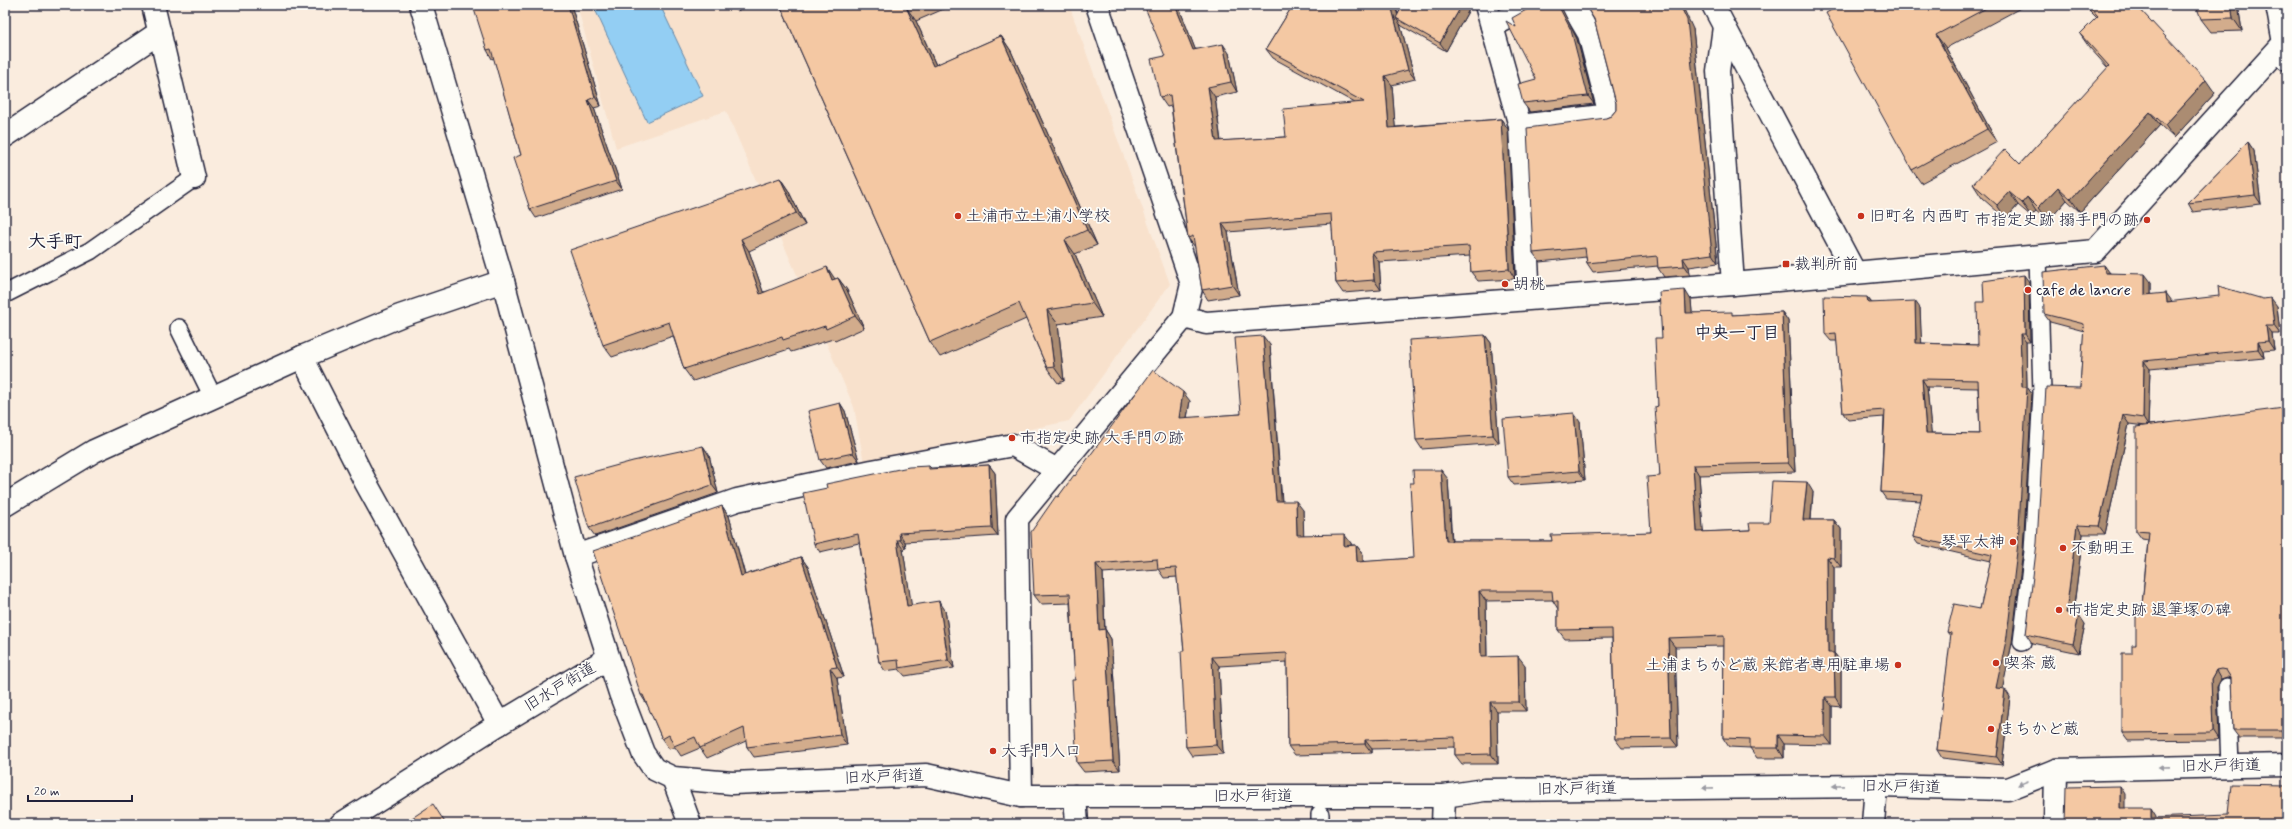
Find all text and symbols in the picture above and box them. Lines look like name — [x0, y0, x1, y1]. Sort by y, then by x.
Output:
place label: 土浦市立土浦小学校 — [966, 206, 1110, 227]
place label: 旧町名 内西町 — [1869, 206, 1969, 227]
place label: 市指定史跡 搦手門の跡 — [1975, 210, 2139, 231]
marker: 土浦市立土浦小学校 — [953, 211, 963, 221]
marker: 旧町名 内西町 — [1856, 211, 1866, 221]
marker: 市指定史跡 搦手門の跡 — [2142, 215, 2152, 225]
district label: 大手町 — [28, 230, 82, 254]
place label: 裁判所前 — [1794, 254, 1858, 275]
marker: 裁判所前 — [1781, 259, 1791, 269]
place label: 胡桃 — [1513, 274, 1545, 295]
marker: 胡桃 — [1500, 279, 1510, 289]
place label: cafe de lancre — [2036, 280, 2131, 301]
marker: cafe de lancre — [2023, 285, 2033, 295]
district label: 中央一丁目 — [1695, 322, 1780, 344]
place label: 市指定史跡 大手門の跡 — [1020, 428, 1184, 449]
marker: 市指定史跡 大手門の跡 — [1007, 433, 1017, 443]
place label: 琴平太神 — [1941, 532, 2005, 553]
marker: 琴平太神 — [2008, 537, 2018, 547]
place label: 不動明王 — [2071, 538, 2135, 559]
marker: 不動明王 — [2058, 543, 2068, 553]
place label: 市指定史跡 退筆塚の碑 — [2067, 600, 2231, 621]
marker: 市指定史跡 退筆塚の碑 — [2054, 605, 2064, 615]
place label: 喫茶 蔵 — [2004, 653, 2056, 674]
place label: 土浦まちかど蔵 来館者専用駐車場 — [1646, 655, 1890, 676]
street label: 旧水戸街道 — [520, 657, 600, 717]
marker: 喫茶 蔵 — [1991, 658, 2001, 668]
marker: 土浦まちかど蔵 来館者専用駐車場 — [1893, 660, 1903, 670]
place label: まちかど蔵 — [1999, 719, 2079, 740]
marker: まちかど蔵 — [1986, 724, 1996, 734]
place label: 大手門入口 — [1001, 741, 1081, 762]
marker: 大手門入口 — [988, 746, 998, 756]
street label: 旧水戸街道 — [2181, 755, 2261, 777]
one-way arrow — [2157, 764, 2170, 770]
street label: 旧水戸街道 — [844, 765, 924, 789]
street label: 旧水戸街道 — [1861, 776, 1941, 798]
scale bar — [28, 777, 132, 803]
street label: 旧水戸街道 — [1537, 778, 1617, 800]
one-way arrow — [2016, 781, 2028, 787]
one-way arrow — [1832, 783, 1844, 790]
text: 20 m — [34, 784, 60, 800]
one-way arrow — [1701, 785, 1714, 791]
street label: 旧水戸街道 — [1213, 786, 1293, 807]

